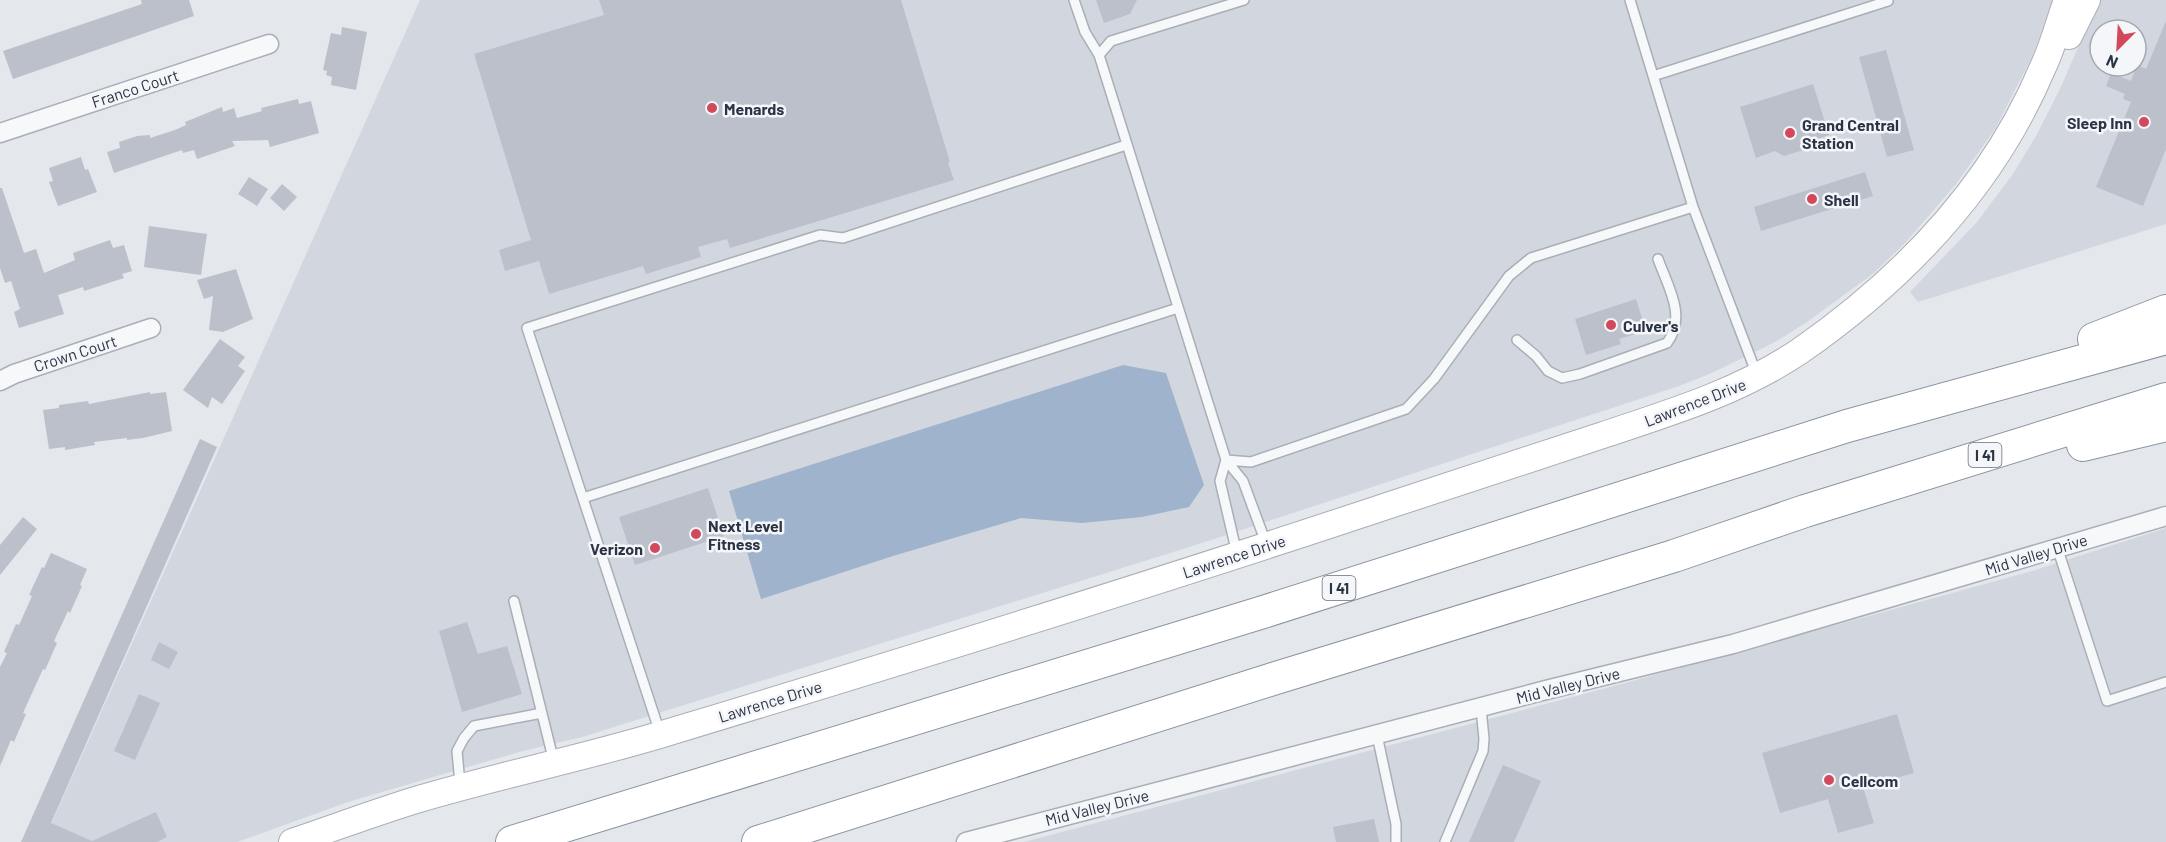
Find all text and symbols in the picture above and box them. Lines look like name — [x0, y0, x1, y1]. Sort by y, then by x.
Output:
north arrow — [2088, 18, 2148, 78]
text: N — [2103, 51, 2120, 73]
street label: Franco Court — [89, 65, 181, 111]
place label: Menards — [724, 99, 784, 118]
marker: Menards — [705, 101, 719, 115]
place label: Sleep Inn — [2067, 113, 2132, 132]
place label: Grand Central Station — [1802, 115, 1899, 152]
marker: Sleep Inn — [2137, 115, 2151, 129]
marker: Grand Central Station — [1783, 126, 1797, 140]
place label: Shell — [1824, 190, 1859, 209]
marker: Shell — [1805, 192, 1819, 206]
place label: Culver's — [1623, 316, 1679, 335]
marker: Culver's — [1604, 318, 1618, 332]
street label: Crown Court — [31, 331, 119, 375]
street label: Lawrence Drive — [1642, 374, 1748, 430]
road number: I 41 — [1968, 443, 2002, 467]
place label: Next Level Fitness — [708, 516, 783, 553]
marker: Next Level Fitness — [689, 527, 703, 541]
street label: Mid Valley Drive — [1982, 529, 2090, 579]
street label: Lawrence Drive — [1180, 530, 1288, 582]
place label: Verizon — [590, 539, 643, 558]
marker: Verizon — [648, 541, 662, 555]
road number: I 41 — [1322, 576, 1356, 600]
street label: Mid Valley Drive — [1514, 663, 1622, 707]
street label: Lawrence Drive — [716, 676, 824, 726]
place label: Cellcom — [1841, 771, 1898, 790]
marker: Cellcom — [1822, 773, 1836, 787]
street label: Mid Valley Drive — [1043, 785, 1151, 829]

